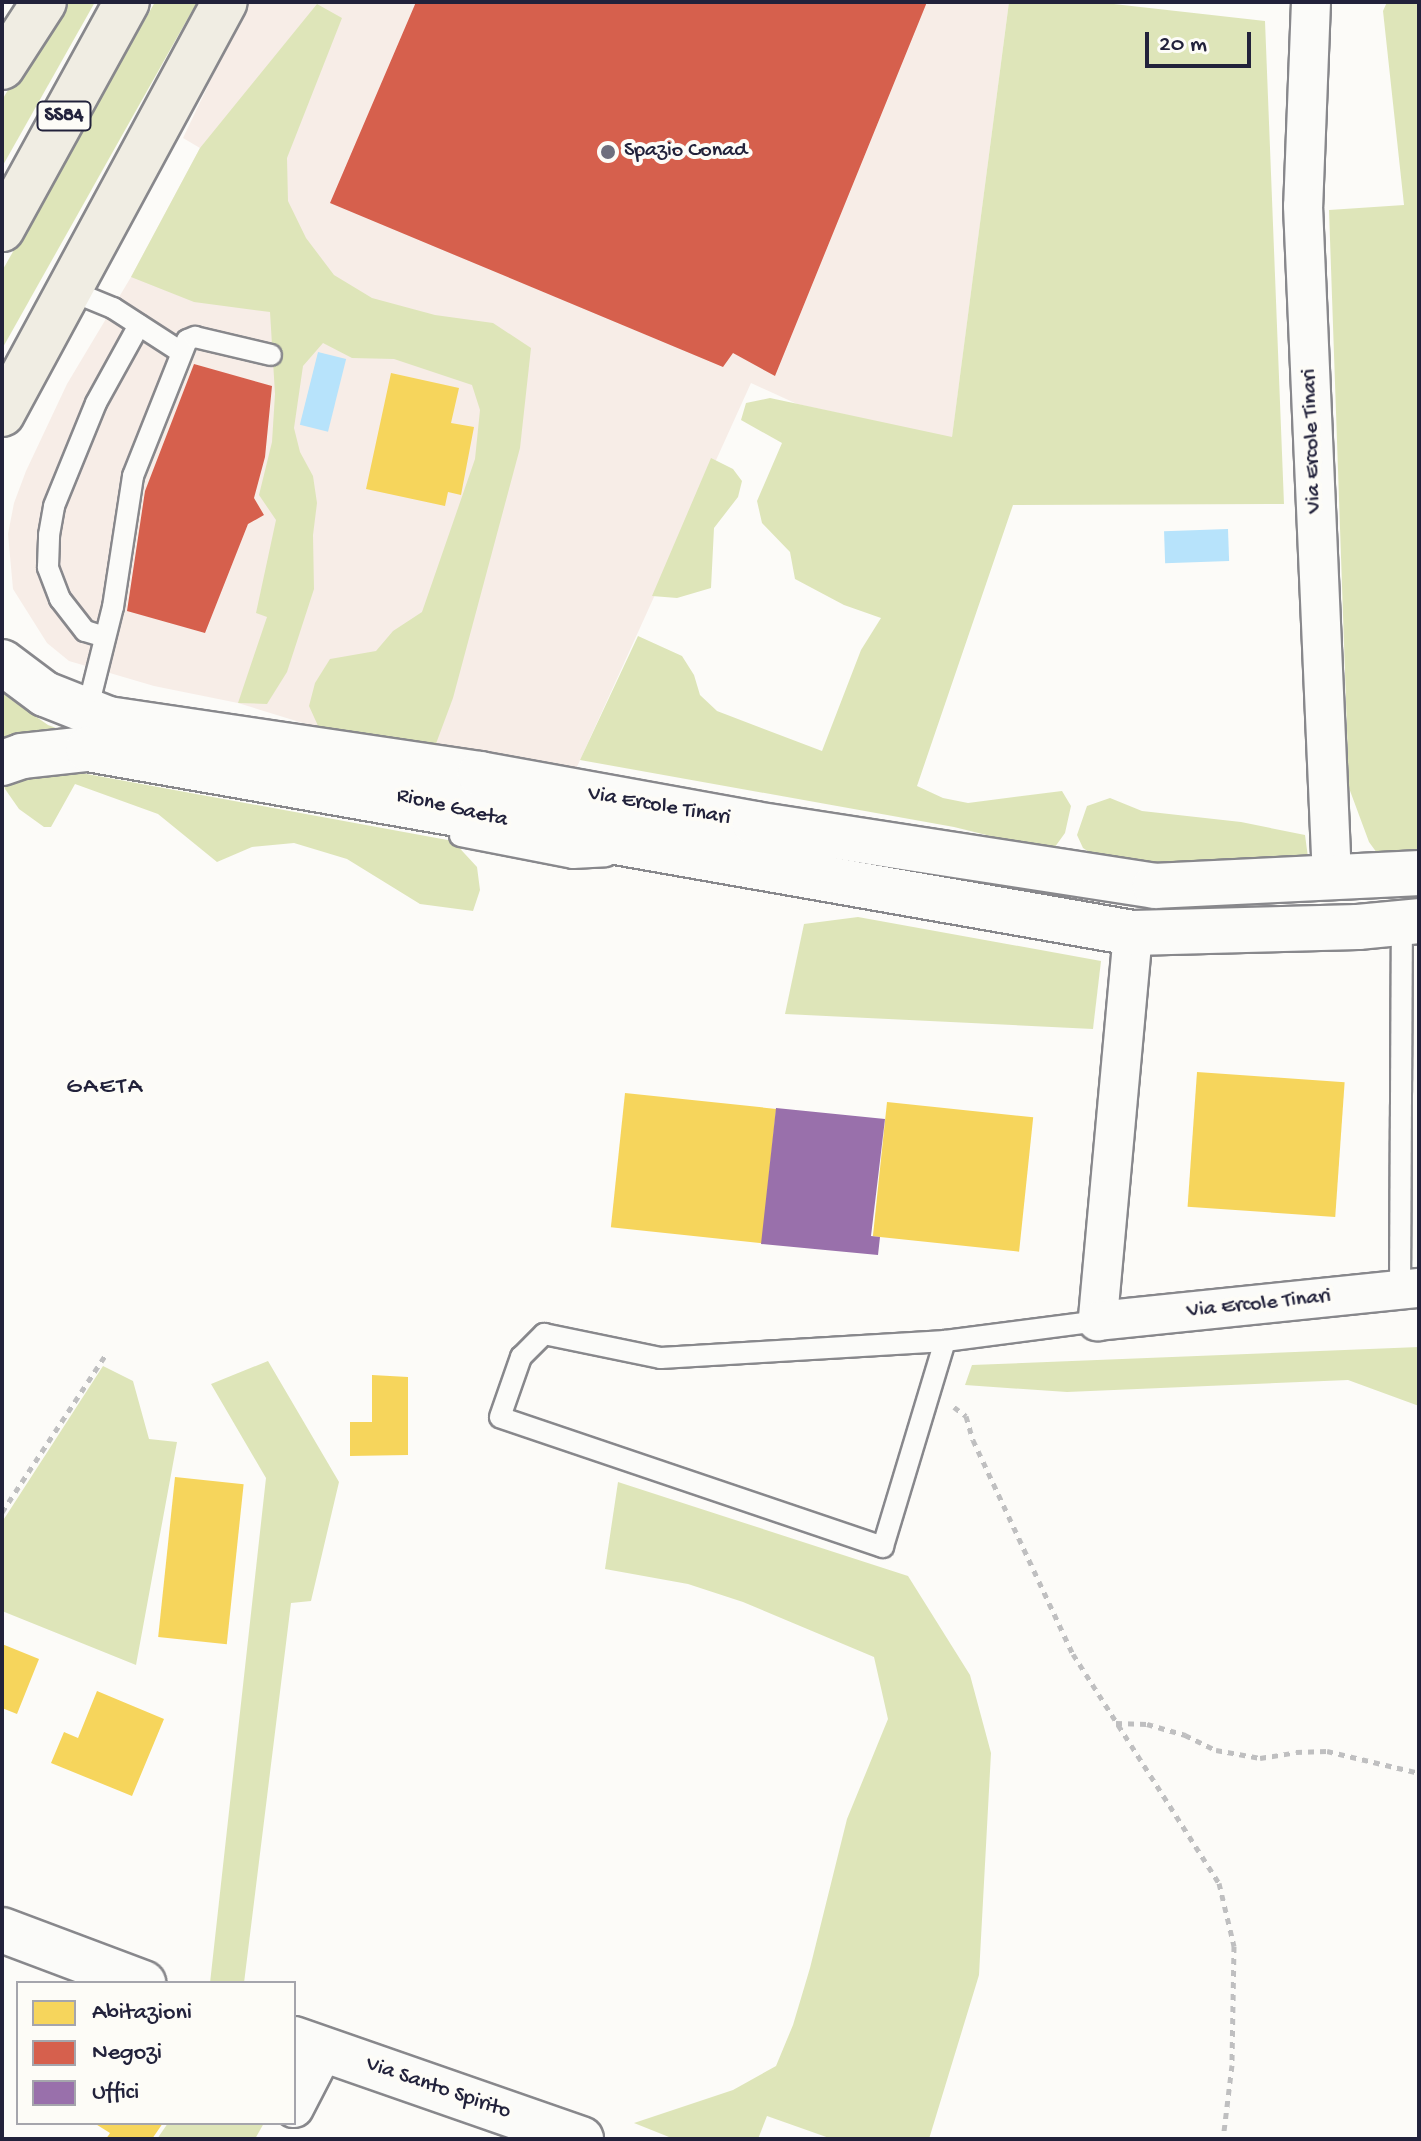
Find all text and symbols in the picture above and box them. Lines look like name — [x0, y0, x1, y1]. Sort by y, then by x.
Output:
scale bar — [1149, 16, 1255, 66]
text: 20 m — [1159, 31, 1207, 60]
road number: SS84 — [36, 100, 92, 132]
place label: Spazio Conad — [624, 139, 747, 165]
marker: Spazio Conad — [599, 143, 617, 161]
street label: Via Ercole Tinari — [1297, 368, 1329, 514]
street label: Via Ercole Tinari — [585, 781, 733, 833]
street label: Rione Gaeta — [394, 783, 510, 835]
district label: GAETA — [66, 1074, 144, 1102]
street label: Via Ercole Tinari — [1186, 1284, 1332, 1326]
legend — [16, 1981, 296, 2125]
text: Abitazioni — [92, 1999, 192, 2028]
text: Negozi — [92, 2039, 162, 2068]
street label: Via Santo Spirito — [362, 2052, 514, 2126]
text: Uffici — [92, 2079, 139, 2108]

